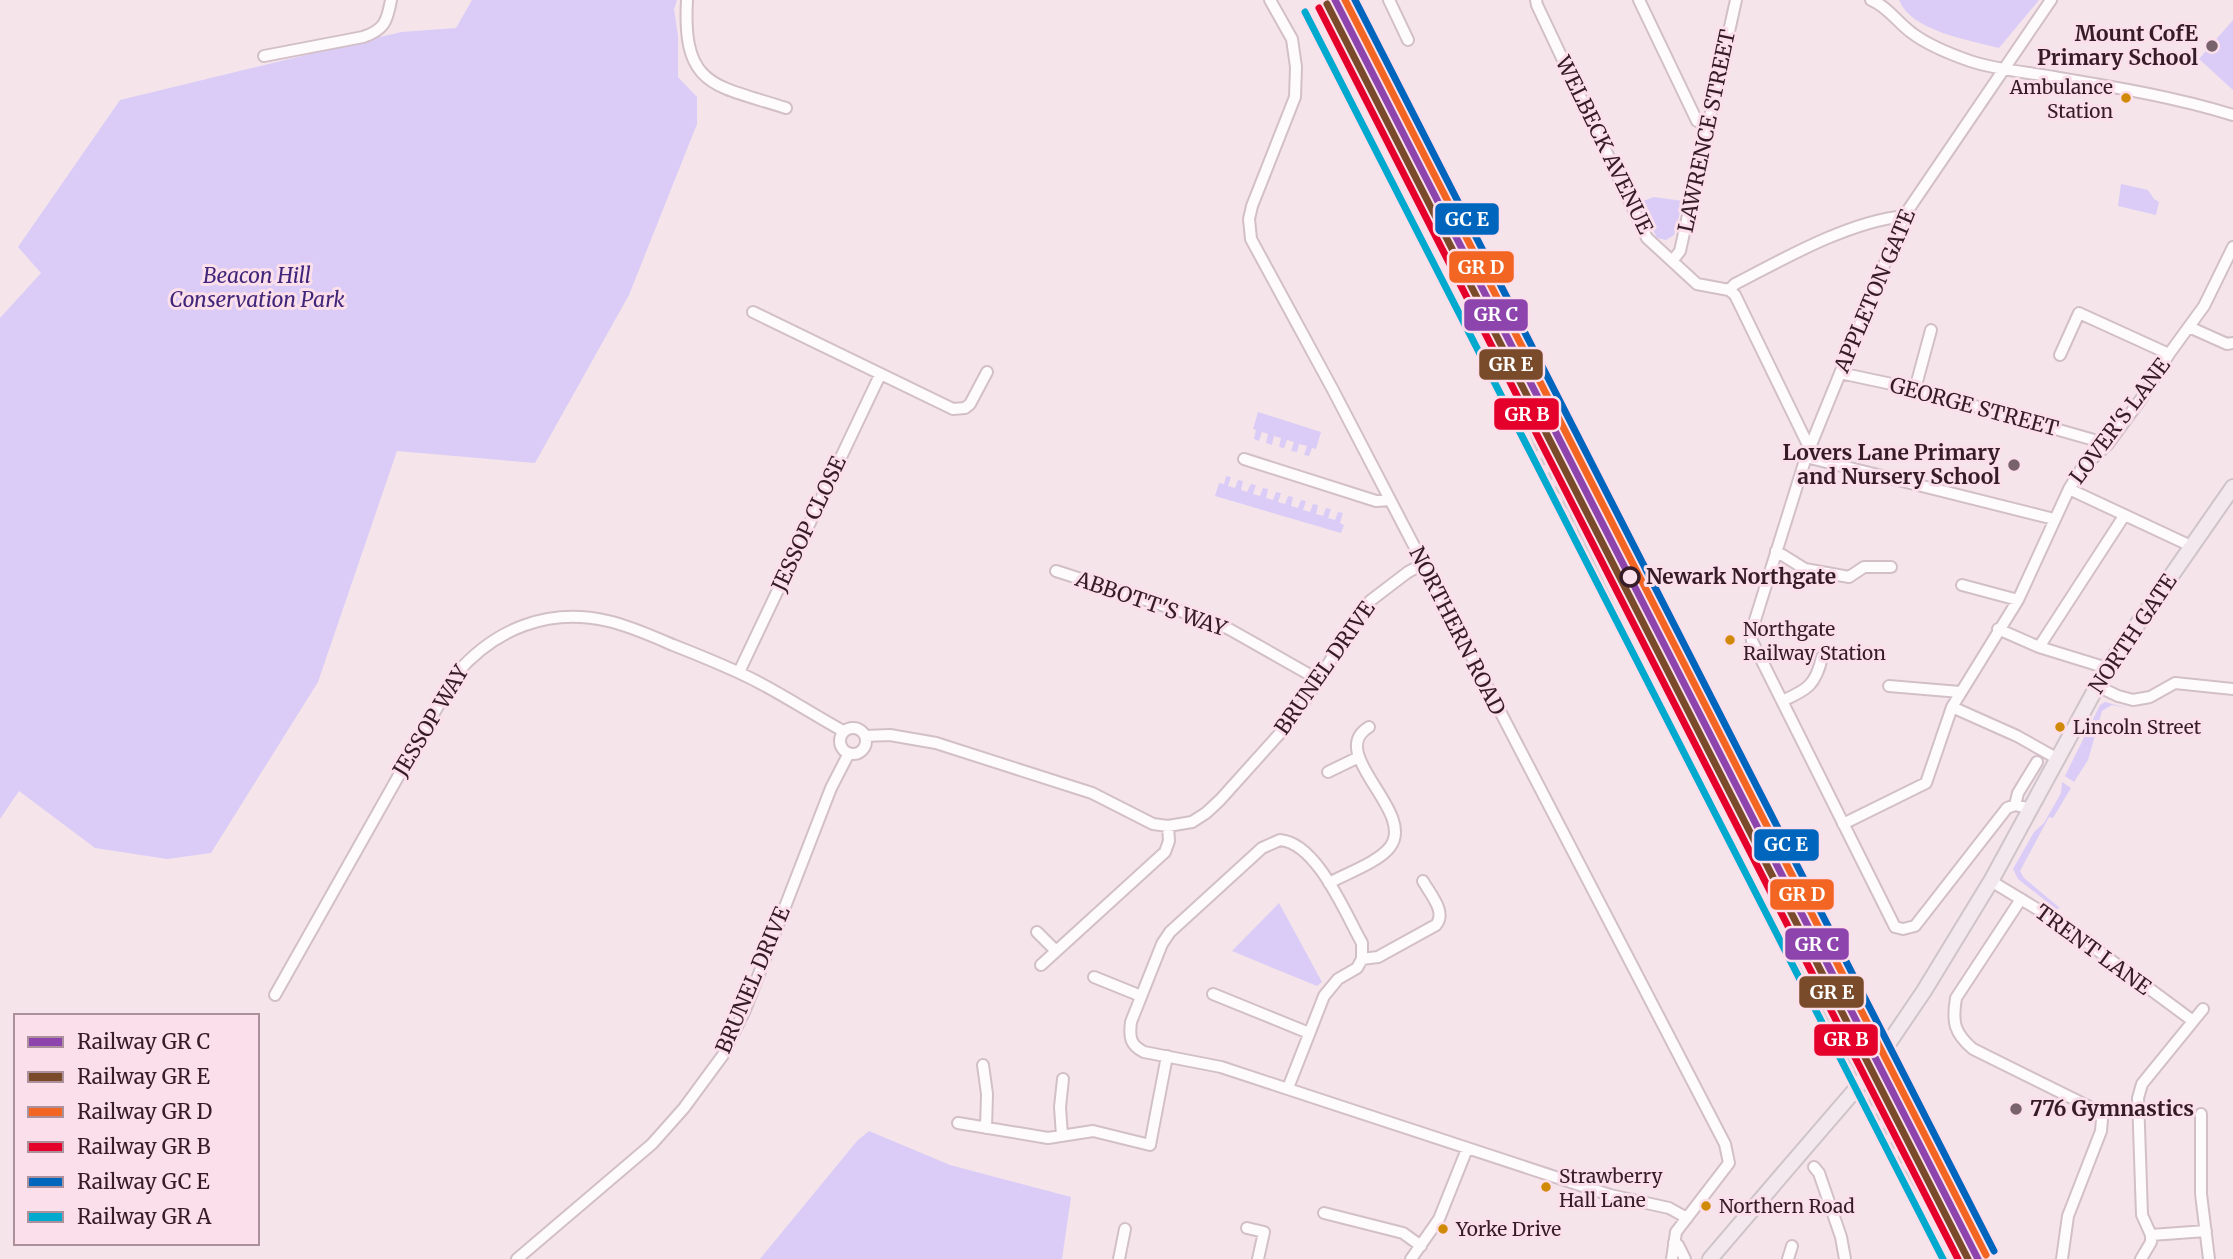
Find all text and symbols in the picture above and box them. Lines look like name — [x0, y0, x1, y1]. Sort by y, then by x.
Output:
place label: Mount CofE Primary School — [2037, 20, 2198, 71]
street label: LAWRENCE STREET — [1672, 27, 1741, 235]
marker: Mount CofE Primary School — [2204, 38, 2220, 54]
street label: WELBECK AVENUE — [1549, 51, 1659, 239]
place label: Ambulance Station — [2009, 75, 2113, 123]
marker: Ambulance Station — [2119, 91, 2133, 105]
line badge: GC E — [1434, 202, 1500, 236]
street label: APPLETON GATE — [1828, 205, 1921, 377]
text: GC E — [1445, 207, 1490, 231]
line badge: GR D — [1448, 250, 1515, 284]
text: GR D — [1458, 255, 1504, 279]
park label: Beacon Hill Conservation Park — [169, 262, 345, 313]
line badge: GR C — [1463, 298, 1529, 332]
text: GR C — [1474, 302, 1518, 326]
line badge: GR E — [1478, 348, 1544, 381]
text: GR E — [1489, 352, 1534, 376]
street label: LOVER'S LANE — [2063, 352, 2176, 489]
street label: GEORGE STREET — [1887, 371, 2062, 442]
line badge: GR B — [1493, 397, 1560, 431]
text: GR B — [1504, 402, 1550, 426]
place label: Lovers Lane Primary and Nursery School — [1783, 439, 2001, 490]
street label: JESSOP CLOSE — [765, 451, 852, 597]
marker: Lovers Lane Primary and Nursery School — [2006, 457, 2022, 473]
street label: NORTHERN ROAD — [1403, 542, 1512, 720]
place label: Newark Northgate — [1646, 563, 1836, 590]
street label: ABBOTT'S WAY — [1071, 565, 1231, 642]
marker: Newark Northgate — [1620, 567, 1640, 587]
street label: NORTH GATE — [2083, 568, 2183, 699]
street label: BRUNEL DRIVE — [1269, 595, 1381, 740]
place label: Northgate Railway Station — [1743, 617, 1886, 665]
marker: Northgate Railway Station — [1723, 633, 1737, 647]
street label: JESSOP WAY — [386, 660, 475, 782]
place label: Lincoln Street — [2073, 715, 2202, 739]
marker: Lincoln Street — [2053, 720, 2067, 734]
line badge: GC E — [1753, 828, 1820, 862]
text: GC E — [1764, 832, 1809, 856]
line badge: GR D — [1769, 878, 1835, 911]
text: GR D — [1779, 882, 1825, 906]
street label: TRENT LANE — [2030, 898, 2157, 1001]
street label: BRUNEL DRIVE — [709, 902, 796, 1057]
line badge: GR C — [1784, 927, 1850, 961]
text: GR C — [1795, 932, 1839, 956]
line badge: GR E — [1798, 975, 1865, 1009]
text: GR E — [1810, 980, 1855, 1004]
legend — [14, 1014, 259, 1245]
line badge: GR B — [1813, 1023, 1879, 1057]
text: GR B — [1823, 1027, 1869, 1051]
text: Railway GR C — [77, 1028, 210, 1055]
text: Railway GR E — [77, 1063, 211, 1090]
place label: 776 Gymnastics — [2030, 1095, 2194, 1122]
text: Railway GR D — [77, 1098, 213, 1125]
marker: 776 Gymnastics — [2008, 1101, 2024, 1117]
text: Railway GR B — [77, 1133, 211, 1160]
place label: Strawberry Hall Lane — [1559, 1164, 1662, 1212]
text: Railway GC E — [77, 1168, 210, 1195]
marker: Strawberry Hall Lane — [1539, 1180, 1553, 1194]
place label: Northern Road — [1719, 1194, 1855, 1218]
marker: Northern Road — [1699, 1199, 1713, 1213]
text: Railway GR A — [77, 1203, 212, 1230]
place label: Yorke Drive — [1455, 1217, 1561, 1241]
marker: Yorke Drive — [1436, 1222, 1450, 1236]

